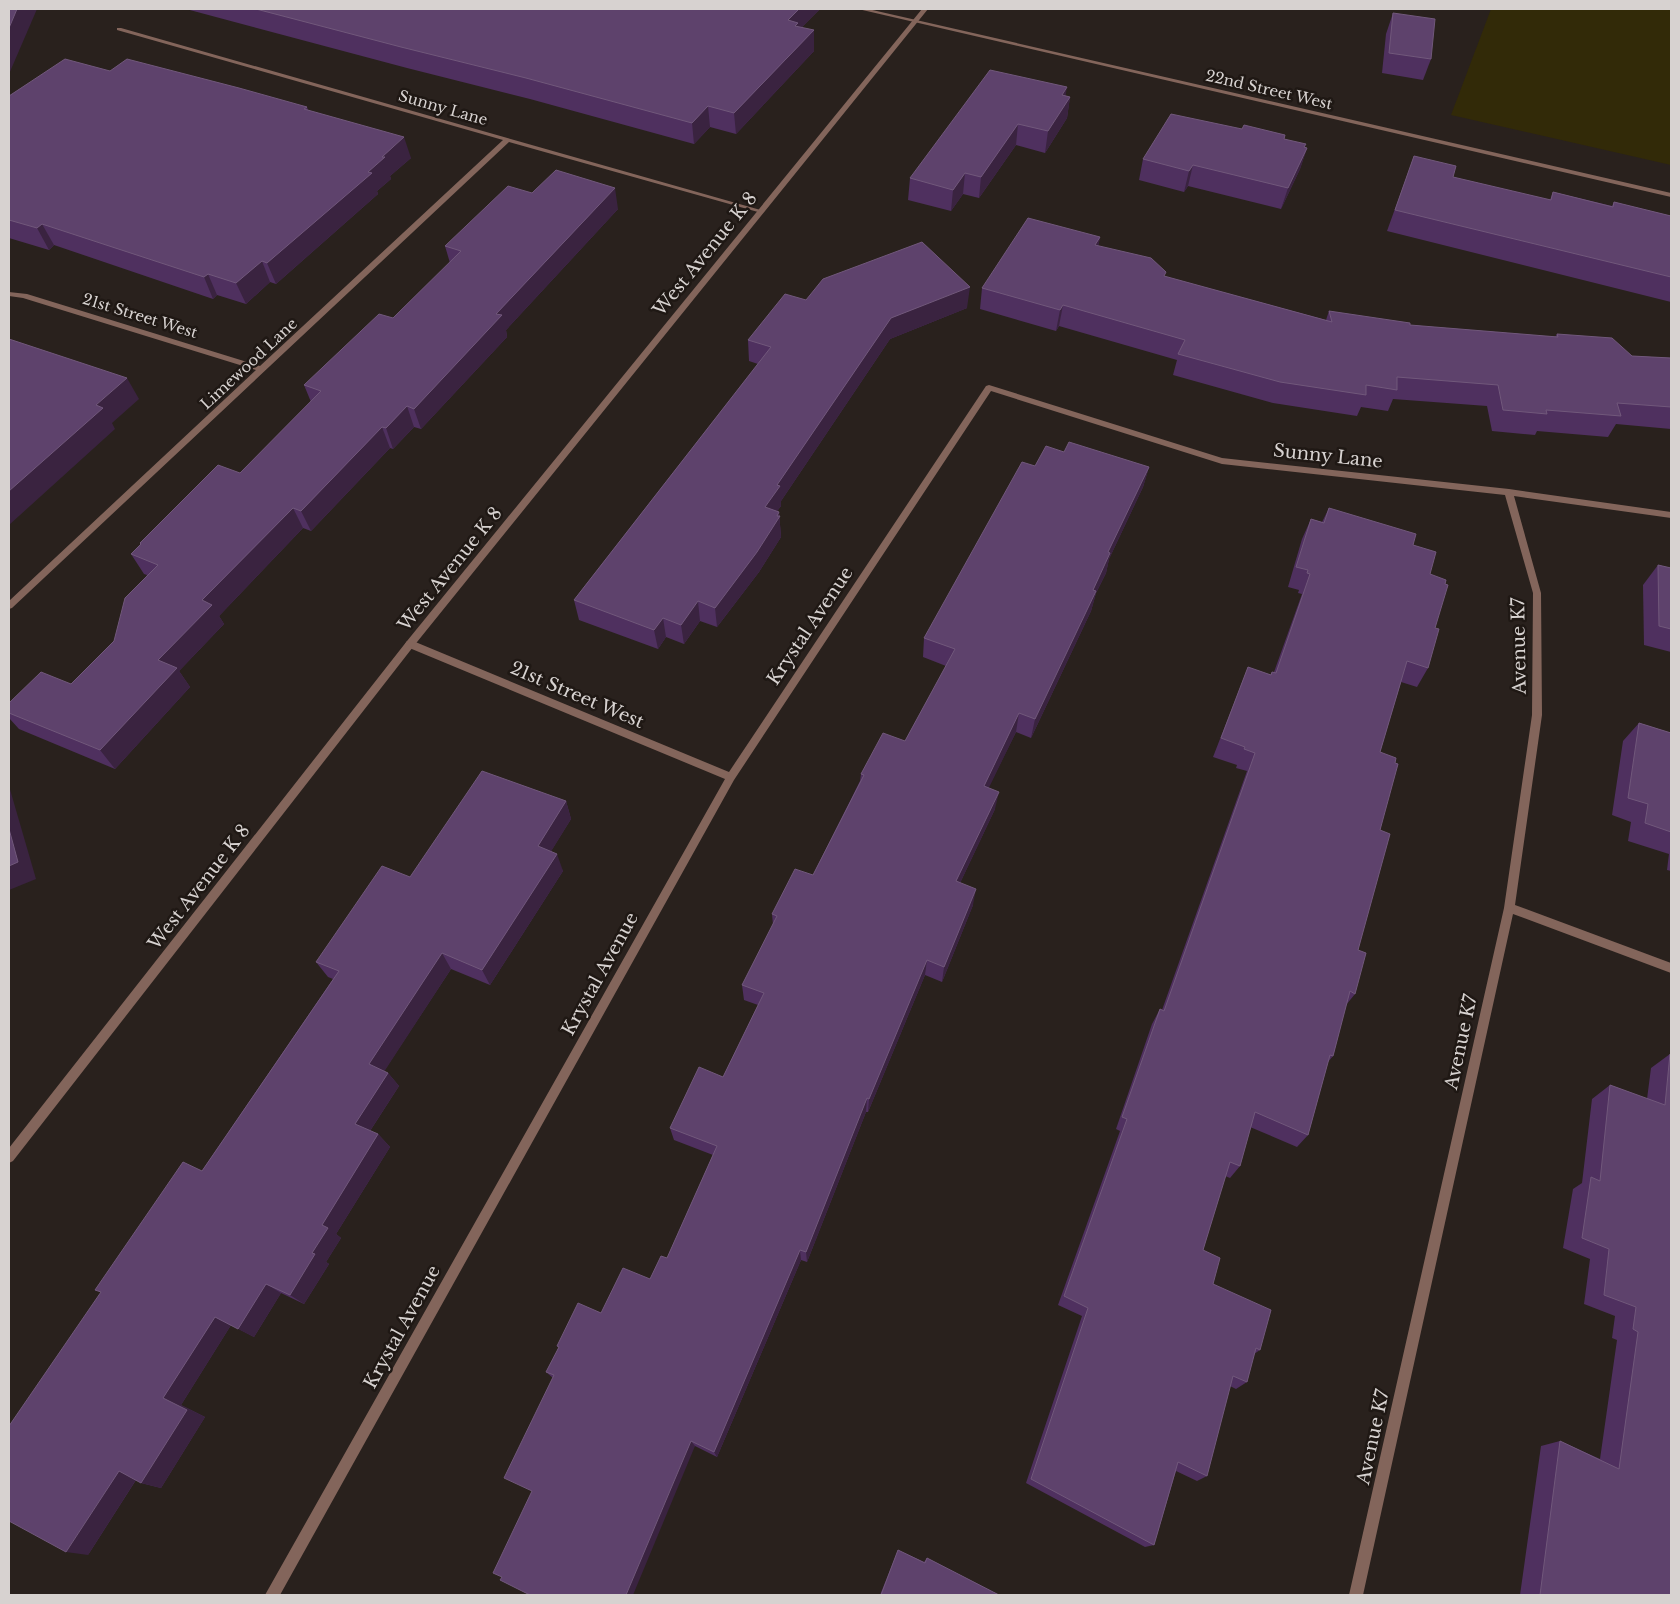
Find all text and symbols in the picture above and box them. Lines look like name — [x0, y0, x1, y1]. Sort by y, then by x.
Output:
street label: 22nd Street West — [1204, 66, 1335, 113]
street label: Sunny Lane — [396, 86, 490, 129]
street label: West Avenue K 8 — [648, 188, 762, 321]
street label: 21st Street West — [80, 289, 200, 342]
street label: Limewood Lane — [196, 314, 301, 413]
street label: Sunny Lane — [1272, 439, 1384, 473]
street label: West Avenue K 8 — [393, 503, 507, 636]
street label: Krystal Avenue — [762, 563, 858, 689]
street label: Avenue K7 — [1507, 596, 1531, 696]
street label: 21st Street West — [507, 657, 647, 733]
street label: West Avenue K 8 — [143, 820, 255, 955]
street label: Krystal Avenue — [557, 908, 643, 1040]
street label: Avenue K7 — [1440, 991, 1482, 1093]
street label: Krystal Avenue — [359, 1261, 445, 1393]
street label: Avenue K7 — [1352, 1386, 1394, 1488]

